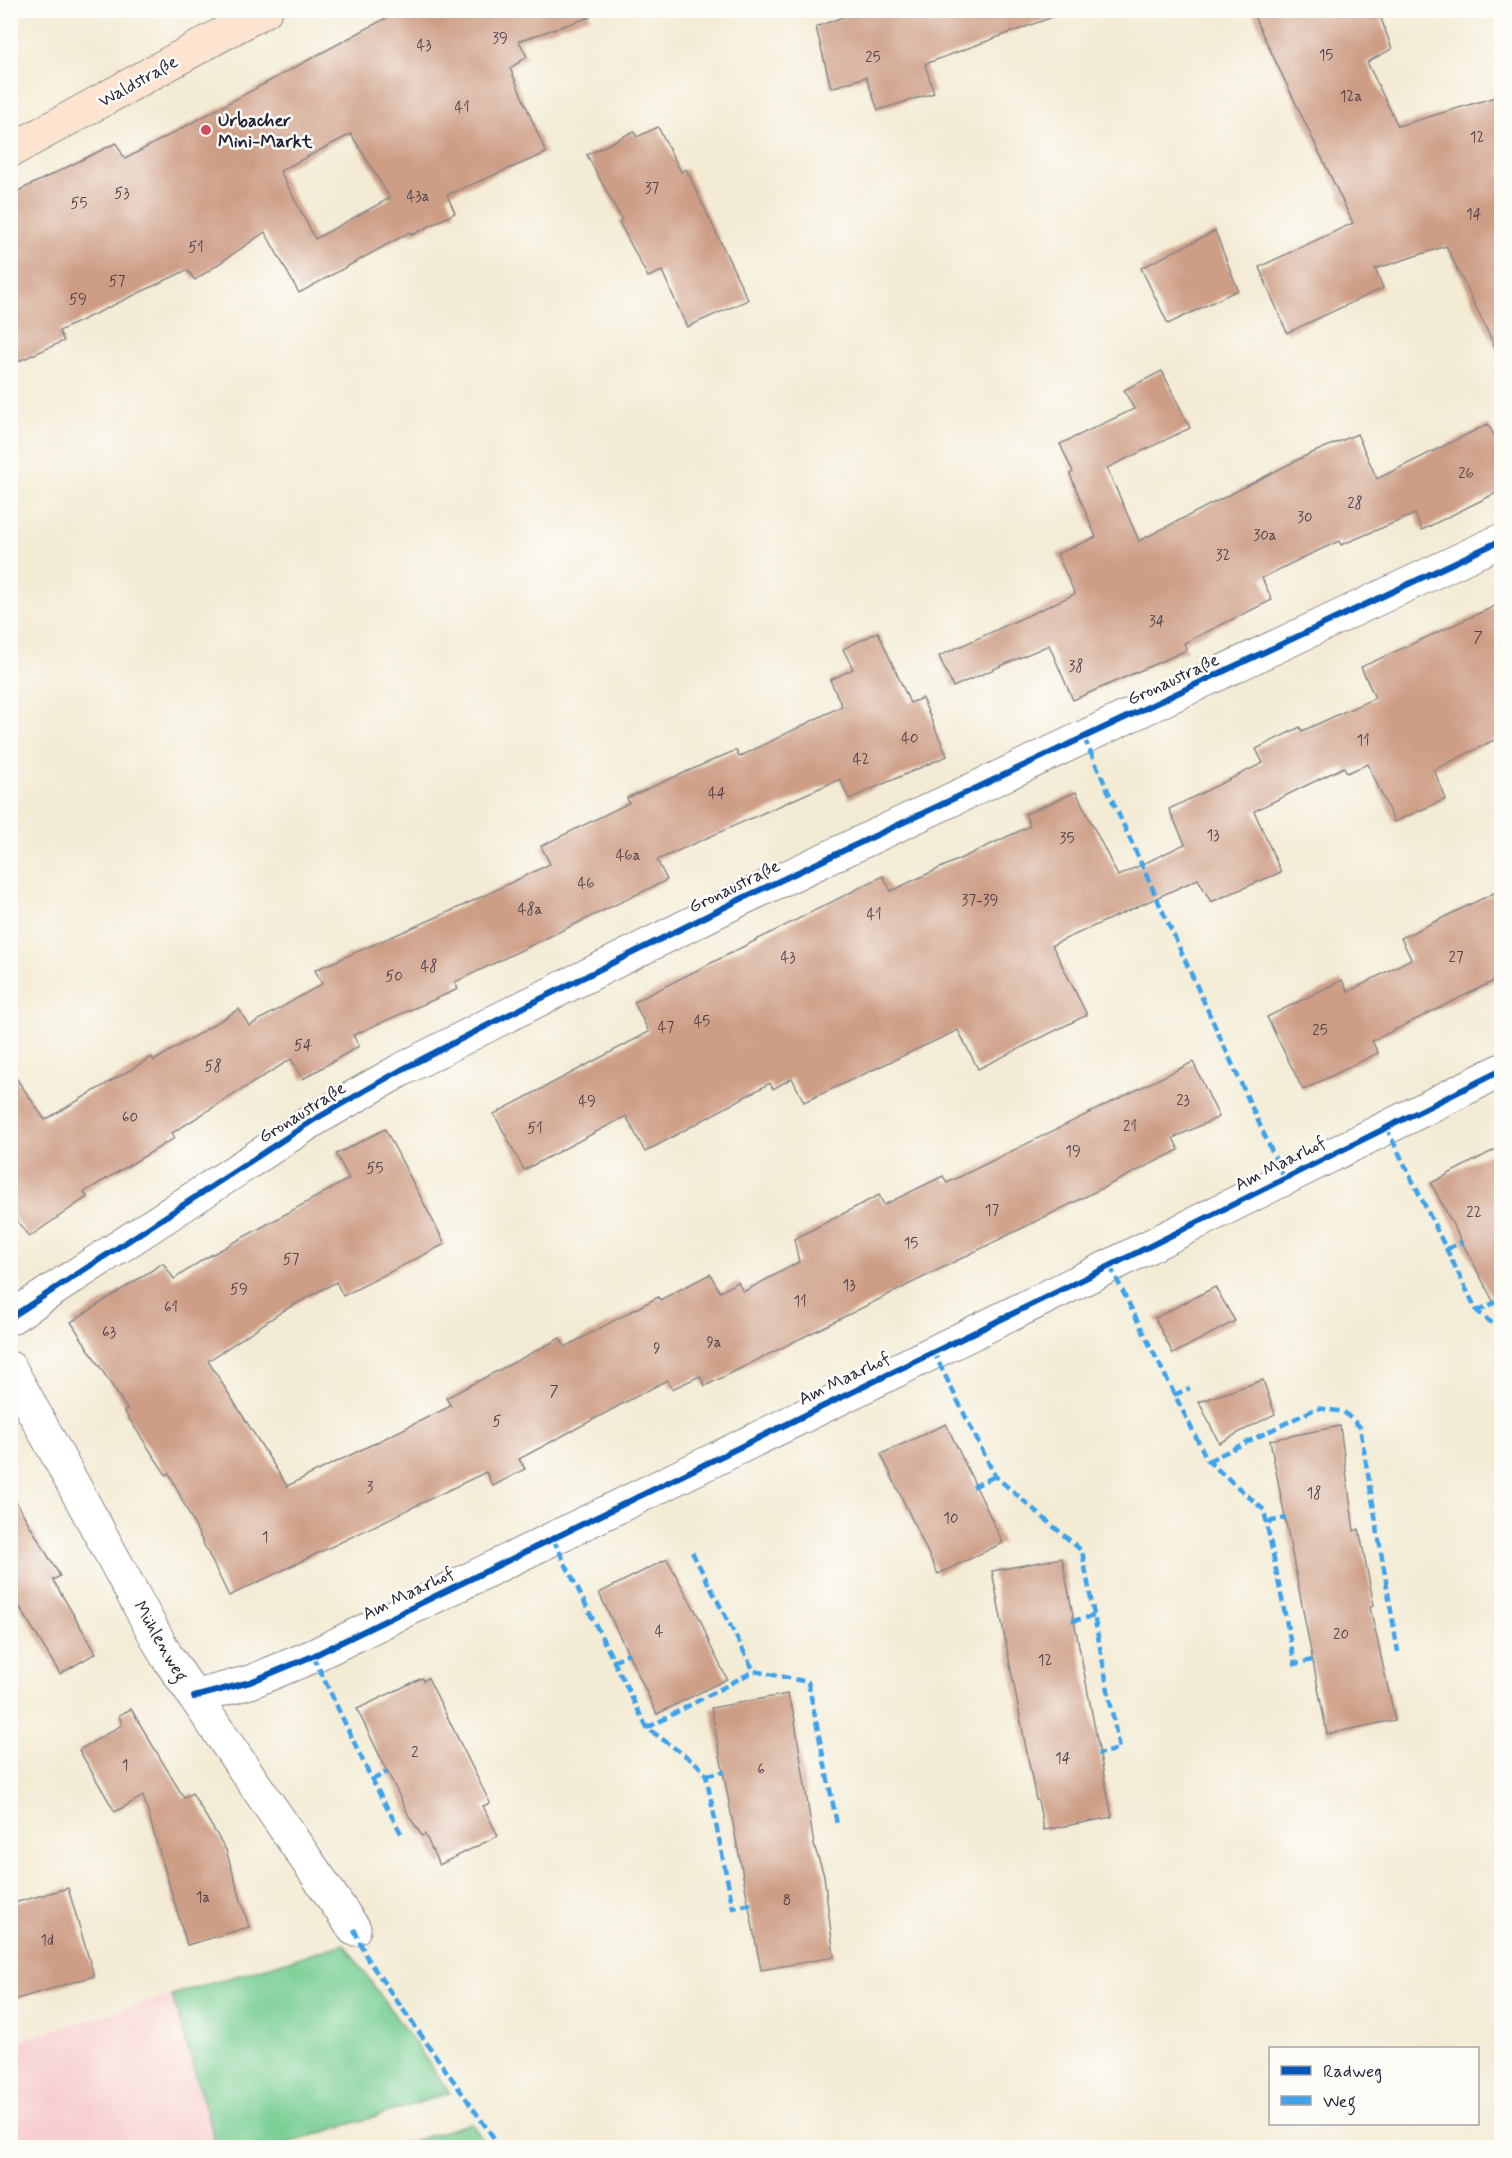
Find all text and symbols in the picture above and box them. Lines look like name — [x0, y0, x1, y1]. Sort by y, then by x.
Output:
house number: 39 — [492, 29, 508, 49]
house number: 43 — [416, 36, 432, 56]
house number: 15 — [1319, 46, 1333, 66]
house number: 25 — [865, 48, 881, 68]
street label: Waldstraße — [94, 50, 183, 114]
house number: 12a — [1340, 87, 1362, 107]
house number: 41 — [454, 98, 470, 118]
place label: Urbacher Mini-Markt — [218, 109, 313, 154]
marker: Urbacher Mini-Markt — [199, 123, 213, 137]
house number: 12 — [1470, 128, 1484, 148]
house number: 37 — [645, 179, 660, 199]
house number: 53 — [114, 184, 130, 204]
house number: 43a — [407, 187, 430, 207]
house number: 55 — [71, 194, 88, 214]
house number: 14 — [1466, 205, 1482, 225]
house number: 51 — [188, 238, 204, 258]
house number: 57 — [109, 272, 126, 292]
house number: 59 — [69, 290, 87, 310]
house number: 26 — [1458, 464, 1474, 484]
house number: 28 — [1347, 494, 1363, 514]
house number: 30 — [1297, 508, 1313, 528]
house number: 30a — [1253, 526, 1277, 546]
house number: 32 — [1216, 546, 1230, 566]
house number: 34 — [1149, 612, 1165, 632]
house number: 7 — [1473, 628, 1483, 648]
street label: Gronaustraße — [1124, 648, 1223, 712]
house number: 38 — [1068, 657, 1084, 677]
house number: 40 — [901, 729, 919, 749]
house number: 11 — [1356, 731, 1370, 751]
house number: 42 — [853, 750, 869, 770]
house number: 44 — [708, 784, 726, 804]
house number: 13 — [1206, 826, 1220, 846]
house number: 35 — [1060, 829, 1074, 849]
house number: 46a — [616, 846, 641, 866]
street label: Gronaustraße — [685, 854, 784, 919]
house number: 46 — [577, 874, 595, 894]
house number: 37-39 — [962, 891, 998, 911]
house number: 48a — [518, 900, 543, 920]
house number: 41 — [866, 905, 882, 925]
house number: 43 — [780, 948, 796, 968]
house number: 27 — [1449, 948, 1464, 968]
house number: 48 — [421, 957, 437, 977]
house number: 50 — [385, 967, 403, 987]
house number: 45 — [694, 1012, 710, 1032]
house number: 47 — [658, 1018, 675, 1038]
house number: 25 — [1312, 1021, 1328, 1041]
house number: 54 — [294, 1036, 312, 1056]
house number: 58 — [204, 1057, 222, 1077]
street label: Gronaustraße — [254, 1076, 351, 1149]
house number: 23 — [1176, 1091, 1190, 1111]
house number: 49 — [578, 1092, 596, 1112]
house number: 60 — [122, 1108, 138, 1128]
house number: 21 — [1123, 1117, 1137, 1137]
house number: 51 — [527, 1119, 543, 1139]
street label: Am Maarhof — [1231, 1131, 1330, 1197]
house number: 19 — [1065, 1142, 1081, 1162]
house number: 55 — [367, 1159, 384, 1179]
house number: 17 — [985, 1201, 1000, 1221]
house number: 22 — [1466, 1203, 1482, 1223]
house number: 15 — [904, 1234, 918, 1254]
house number: 57 — [283, 1250, 300, 1270]
house number: 13 — [842, 1276, 856, 1296]
house number: 59 — [230, 1280, 248, 1300]
house number: 11 — [793, 1292, 807, 1312]
house number: 61 — [164, 1298, 178, 1318]
house number: 63 — [102, 1323, 116, 1343]
house number: 9a — [706, 1333, 722, 1353]
house number: 9 — [653, 1339, 661, 1359]
street label: Am Maarhof — [795, 1346, 895, 1411]
house number: 7 — [549, 1382, 559, 1402]
house number: 5 — [492, 1412, 502, 1432]
house number: 3 — [367, 1478, 374, 1498]
house number: 18 — [1307, 1484, 1321, 1504]
house number: 10 — [943, 1509, 959, 1529]
house number: 1 — [262, 1528, 268, 1548]
street label: Am Maarhof — [359, 1561, 459, 1626]
street label: Mühlenweg — [126, 1597, 193, 1687]
house number: 4 — [655, 1622, 664, 1642]
house number: 20 — [1333, 1625, 1349, 1645]
house number: 12 — [1038, 1651, 1052, 1671]
house number: 2 — [411, 1743, 419, 1763]
house number: 14 — [1055, 1749, 1071, 1769]
house number: 1 — [122, 1756, 128, 1776]
house number: 6 — [757, 1760, 765, 1780]
house number: 1a — [196, 1888, 210, 1908]
house number: 8 — [783, 1891, 791, 1911]
house number: 1d — [40, 1931, 54, 1951]
legend — [1269, 2047, 1479, 2125]
text: Radweg — [1323, 2060, 1382, 2084]
text: Weg — [1323, 2090, 1356, 2116]

